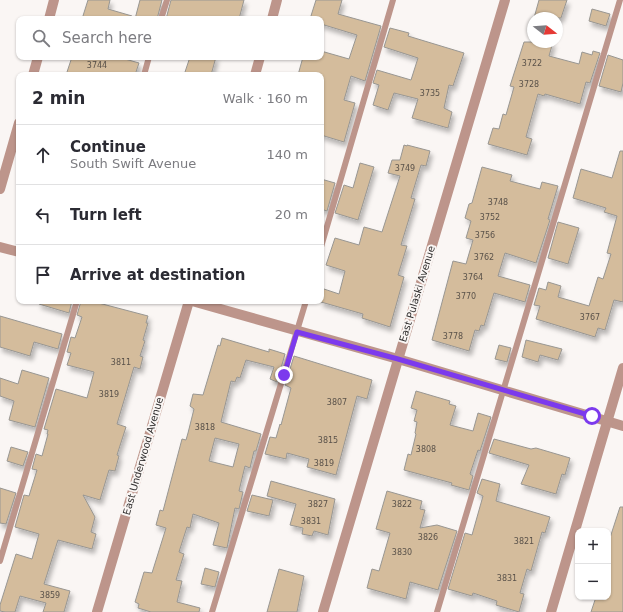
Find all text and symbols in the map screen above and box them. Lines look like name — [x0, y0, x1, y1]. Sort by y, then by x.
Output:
north arrow — [527, 12, 563, 48]
search box — [16, 16, 324, 60]
icon: search — [30, 27, 52, 49]
text: Search here — [62, 29, 152, 47]
house number: 3722 — [522, 59, 542, 68]
house number: 3744 — [87, 61, 107, 70]
house number: 3728 — [519, 80, 539, 89]
text: 2 min — [32, 88, 85, 108]
house number: 3735 — [420, 89, 440, 98]
text: Walk · 160 m — [223, 91, 308, 106]
text: Continue — [70, 138, 146, 156]
icon: ahead — [32, 144, 54, 166]
text: 140 m — [266, 147, 308, 162]
text: South Swift Avenue — [70, 156, 196, 171]
house number: 3749 — [395, 164, 415, 173]
house number: 3748 — [488, 198, 508, 207]
icon: left — [32, 204, 54, 226]
text: Turn left — [70, 206, 142, 224]
text: 20 m — [275, 207, 308, 222]
house number: 3752 — [480, 213, 500, 222]
house number: 3756 — [475, 231, 495, 240]
street label: East Pulaski Avenue — [397, 245, 437, 343]
house number: 3762 — [474, 253, 494, 262]
icon: arrive — [32, 264, 54, 286]
text: Arrive at destination — [70, 266, 245, 284]
house number: 3764 — [463, 273, 483, 282]
house number: 3770 — [456, 292, 476, 301]
house number: 3767 — [580, 313, 600, 322]
house number: 3778 — [443, 332, 463, 341]
house number: 3811 — [111, 358, 131, 367]
route end — [275, 366, 293, 384]
house number: 3819 — [99, 390, 119, 399]
street label: East Underwood Avenue — [121, 396, 165, 516]
house number: 3807 — [327, 398, 347, 407]
route start — [583, 407, 601, 425]
house number: 3818 — [195, 423, 215, 432]
house number: 3815 — [318, 436, 338, 445]
house number: 3808 — [416, 445, 436, 454]
house number: 3819 — [314, 459, 334, 468]
house number: 3827 — [308, 500, 328, 509]
house number: 3822 — [392, 500, 412, 509]
house number: 3831 — [301, 517, 321, 526]
map controls — [575, 528, 611, 600]
button: + — [575, 528, 611, 564]
house number: 3826 — [418, 533, 438, 542]
house number: 3821 — [514, 537, 534, 546]
house number: 3830 — [392, 548, 412, 557]
button: − — [575, 564, 611, 600]
house number: 3831 — [497, 574, 517, 583]
house number: 3859 — [40, 591, 60, 600]

